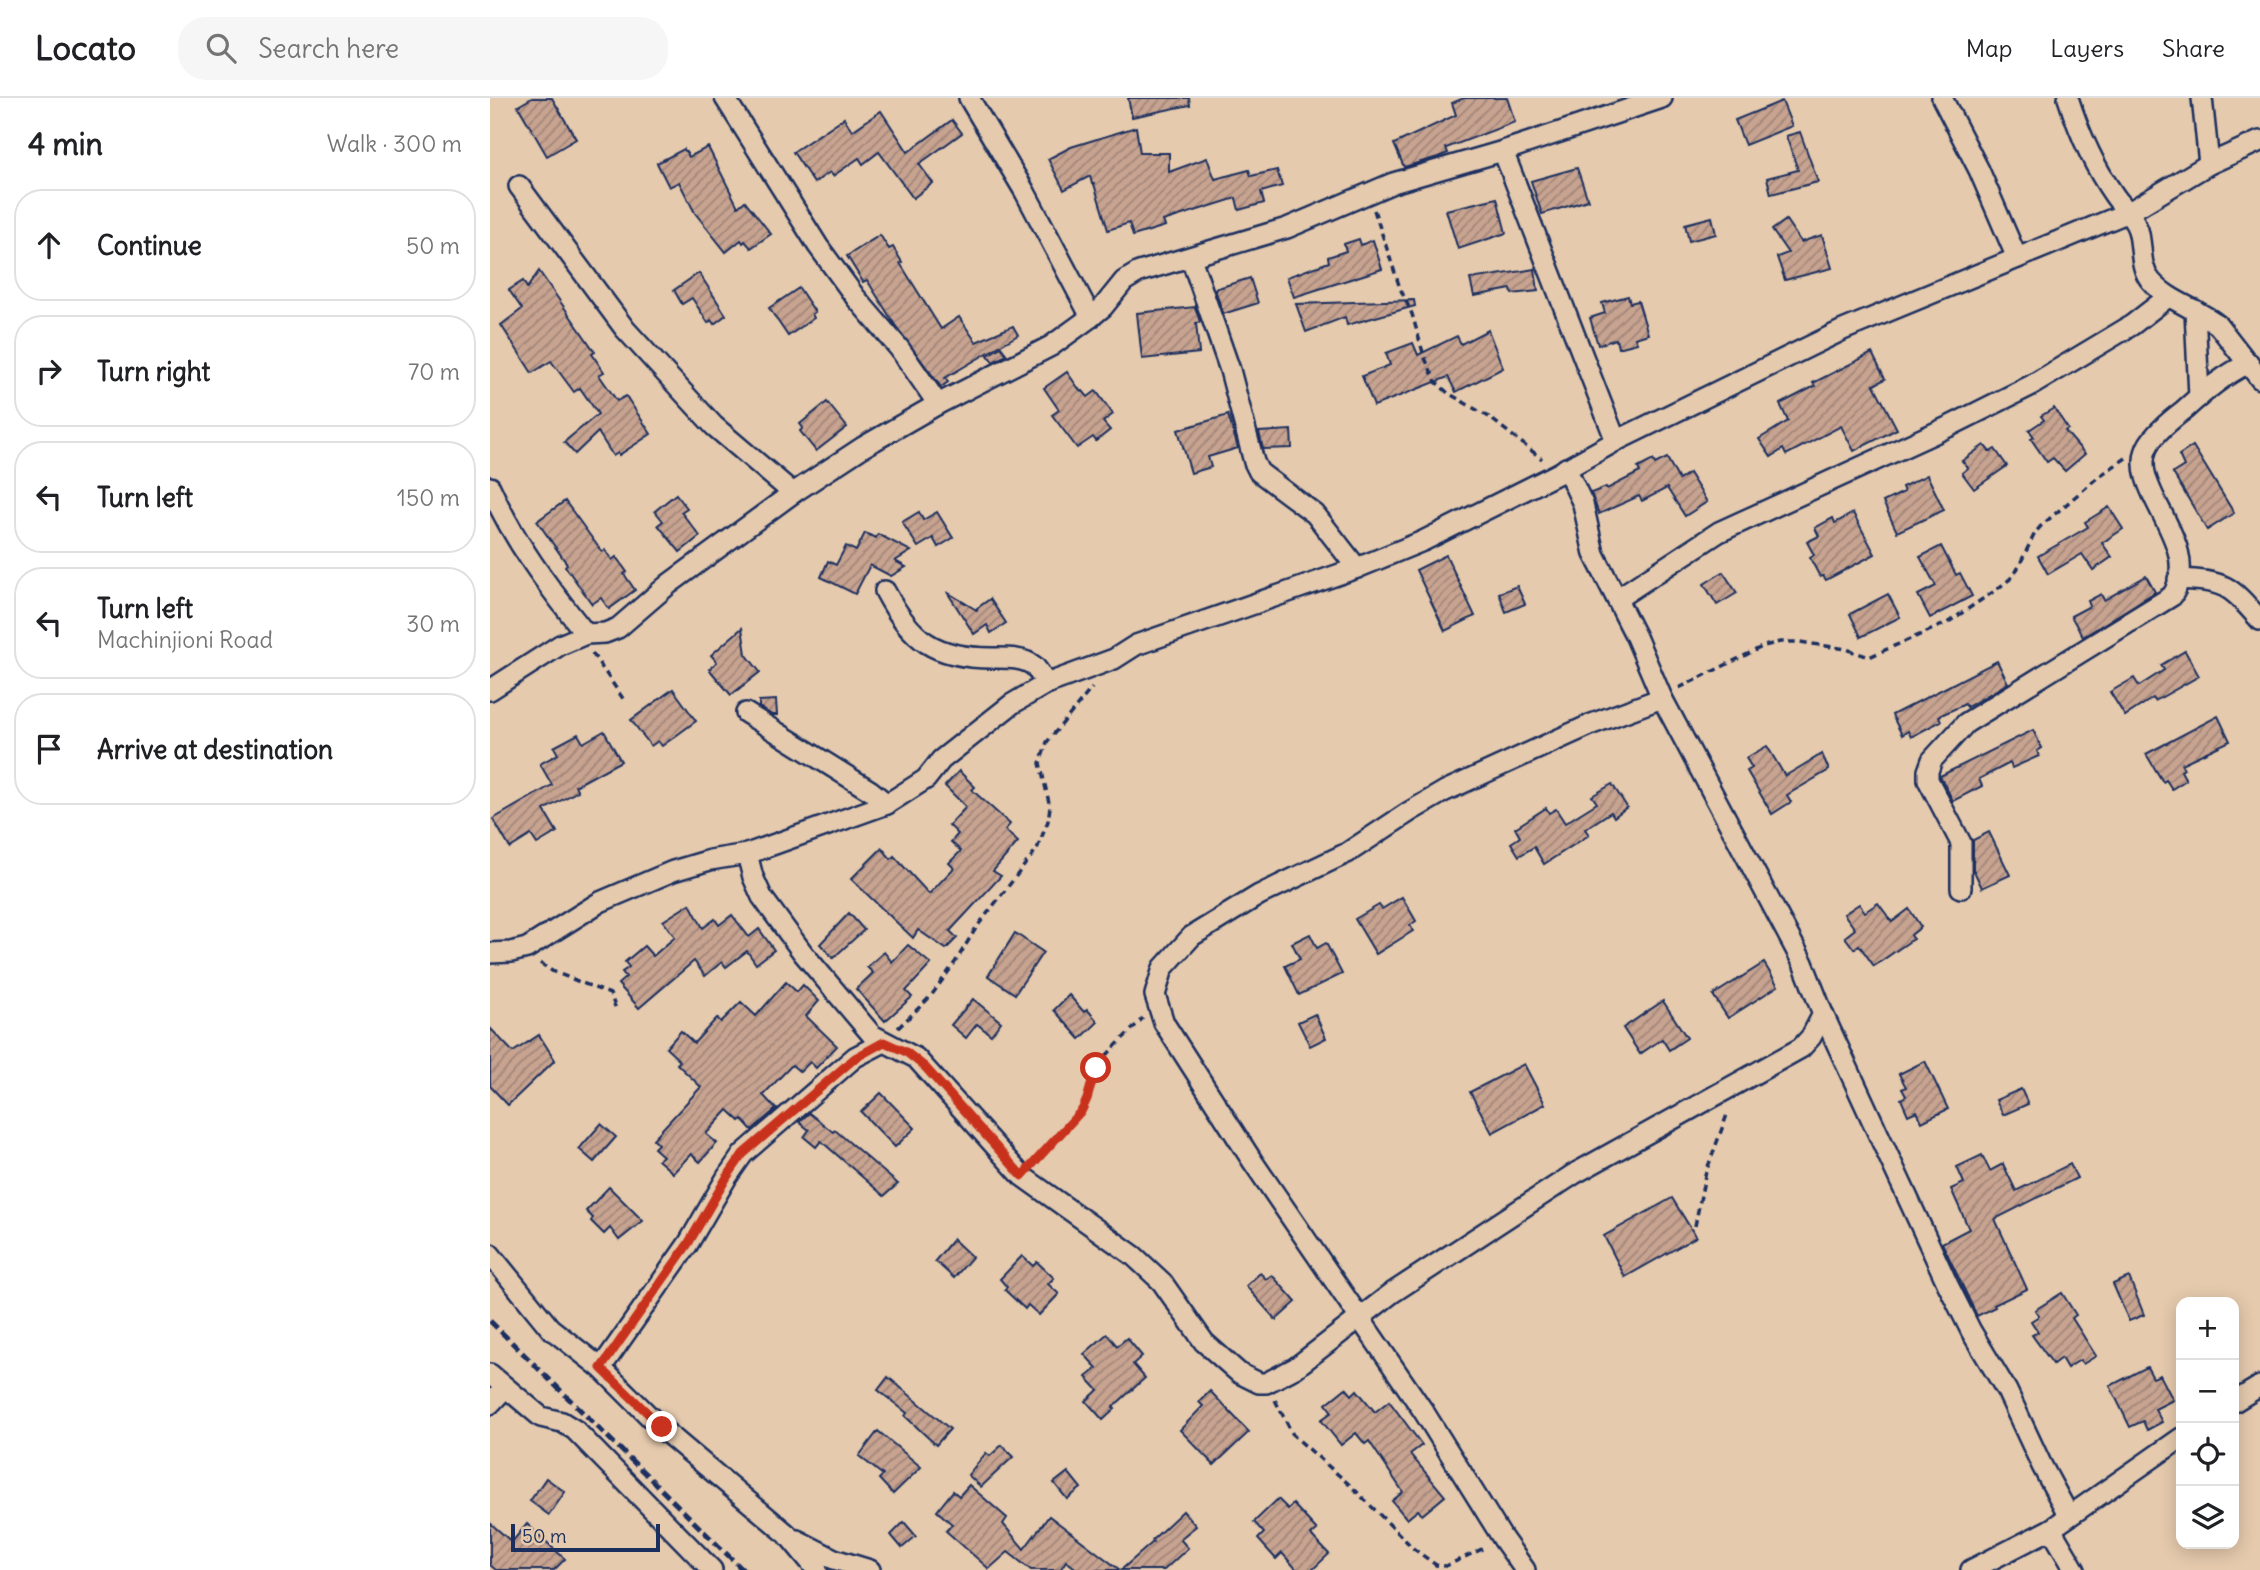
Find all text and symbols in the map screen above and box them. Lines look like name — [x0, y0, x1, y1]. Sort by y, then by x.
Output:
search box — [178, 17, 668, 80]
text: Locato — [35, 27, 136, 69]
icon: search — [202, 29, 240, 67]
text: Search here — [258, 32, 399, 65]
text: Map — [1966, 33, 2012, 63]
text: Layers — [2050, 33, 2124, 63]
text: Share — [2162, 33, 2225, 63]
text: 4 min — [28, 125, 103, 163]
text: Walk · 300 m — [327, 129, 462, 158]
icon: ahead — [30, 226, 68, 264]
text: Continue — [97, 229, 202, 262]
text: 50 m — [406, 231, 460, 260]
icon: right — [30, 352, 68, 390]
text: Turn right — [97, 355, 210, 388]
text: 70 m — [408, 357, 460, 386]
icon: left — [30, 478, 68, 516]
text: Turn left — [97, 481, 193, 514]
text: 150 m — [397, 483, 460, 512]
text: Turn left — [97, 592, 193, 625]
icon: left — [30, 604, 68, 642]
text: 30 m — [406, 609, 460, 638]
text: Machinjioni Road — [97, 625, 273, 654]
icon: arrive — [30, 730, 68, 768]
text: Arrive at destination — [97, 733, 333, 766]
route start — [1080, 1052, 1111, 1083]
map controls — [2176, 1297, 2239, 1549]
button: + — [2176, 1297, 2239, 1360]
button: − — [2176, 1360, 2239, 1423]
route end — [646, 1411, 677, 1442]
button: locate — [2176, 1423, 2239, 1486]
button: layers — [2176, 1486, 2239, 1549]
scale bar — [511, 1521, 660, 1553]
text: 50 m — [522, 1524, 567, 1548]

